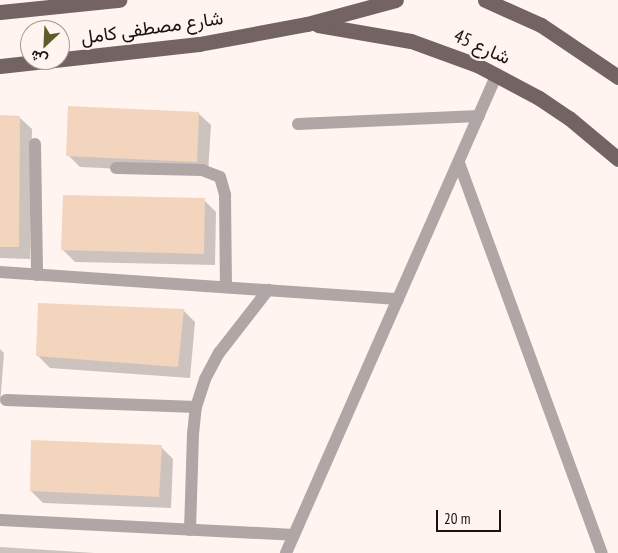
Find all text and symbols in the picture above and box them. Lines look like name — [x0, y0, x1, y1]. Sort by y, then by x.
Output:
street label: شارع مصطفى كامل — [79, 7, 225, 49]
north arrow — [20, 20, 70, 70]
street label: شارع 45 — [450, 25, 514, 69]
text: ش — [28, 46, 51, 69]
scale bar — [438, 500, 503, 532]
text: 20 m — [444, 509, 470, 528]

